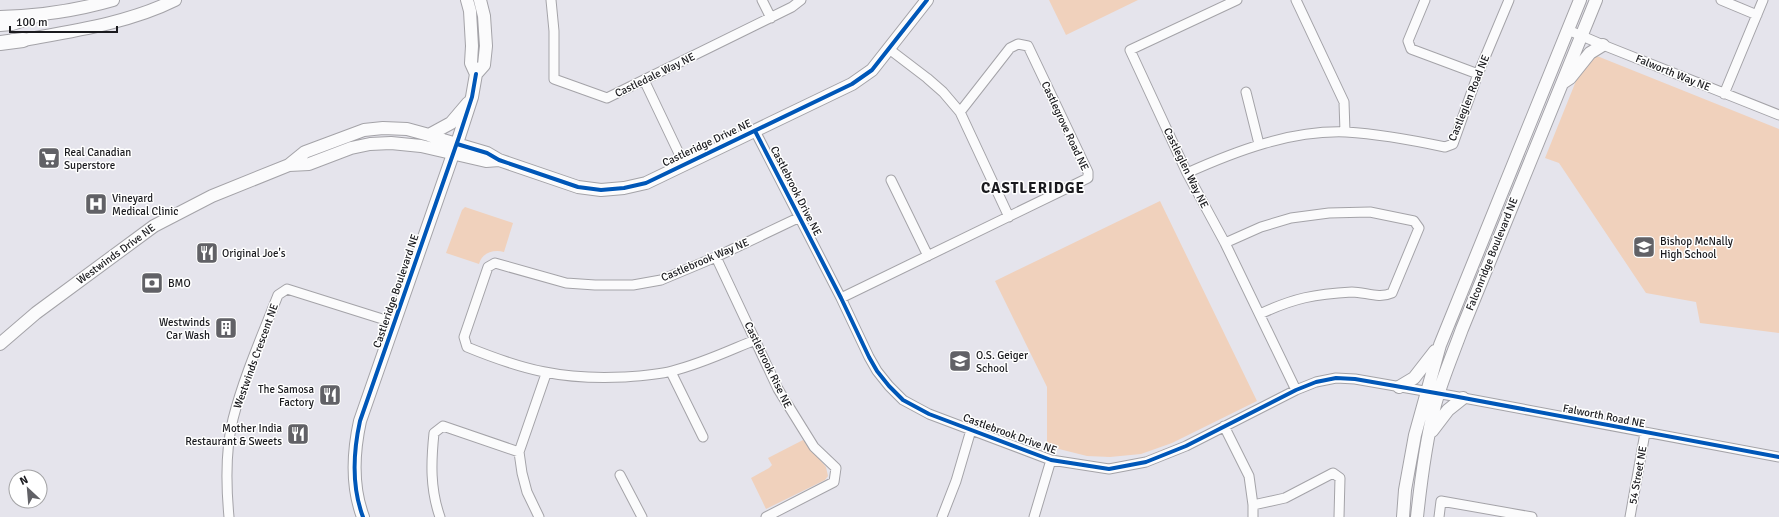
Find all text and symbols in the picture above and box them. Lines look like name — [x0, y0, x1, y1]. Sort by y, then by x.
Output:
scale bar — [10, 8, 117, 34]
text: 100 m — [16, 15, 48, 30]
street label: Castledale Way NE — [613, 50, 697, 100]
street label: Falworth Way NE — [1634, 52, 1712, 94]
street label: Castleglen Road NE — [1446, 53, 1492, 143]
street label: Castlegrove Road NE — [1039, 79, 1091, 173]
street label: Castleridge Drive NE — [660, 117, 754, 169]
street label: Castleglen Way NE — [1161, 126, 1211, 210]
street label: Castlebrook Drive NE — [768, 144, 824, 238]
supermarket icon: Real Canadian Superstore — [36, 145, 62, 171]
place label: Real Canadian Superstore — [64, 146, 131, 172]
district label: CASTLERIDGE — [981, 179, 1085, 197]
hospital icon: Vineyard Medical Clinic — [83, 191, 109, 217]
place label: Vineyard Medical Clinic — [112, 192, 179, 218]
street label: Falconridge Boulevard NE — [1463, 195, 1521, 313]
street label: Westwinds Drive NE — [74, 221, 158, 287]
street label: Castleridge Boulevard NE — [370, 232, 422, 350]
school or university icon: Bishop McNally High School — [1631, 234, 1657, 260]
place label: Bishop McNally High School — [1660, 235, 1734, 261]
street label: Castlebrook Way NE — [659, 236, 751, 284]
restaurant icon: Original Joe's — [194, 240, 220, 266]
place label: Original Joe's — [222, 247, 286, 260]
bank icon: BMO — [139, 270, 165, 296]
place label: BMO — [168, 277, 191, 290]
street label: Westwinds Crescent NE — [231, 302, 281, 410]
building icon: Westwinds Car Wash — [213, 315, 239, 341]
place label: Westwinds Car Wash — [159, 316, 210, 342]
street label: Castlebrook Rise NE — [741, 320, 795, 410]
school or university icon: O.S. Geiger School — [947, 348, 973, 374]
place label: O.S. Geiger School — [976, 349, 1028, 375]
restaurant icon: The Samosa Factory — [317, 382, 343, 408]
place label: The Samosa Factory — [258, 383, 315, 409]
street label: Falworth Road NE — [1562, 402, 1646, 430]
street label: Castlebrook Drive NE — [961, 411, 1059, 457]
restaurant icon: Mother India Restaurant & Sweets — [285, 421, 311, 447]
place label: Mother India Restaurant & Sweets — [185, 422, 282, 448]
street label: 54 Street NE — [1626, 445, 1650, 505]
north arrow — [8, 469, 48, 509]
text: N — [18, 473, 30, 488]

